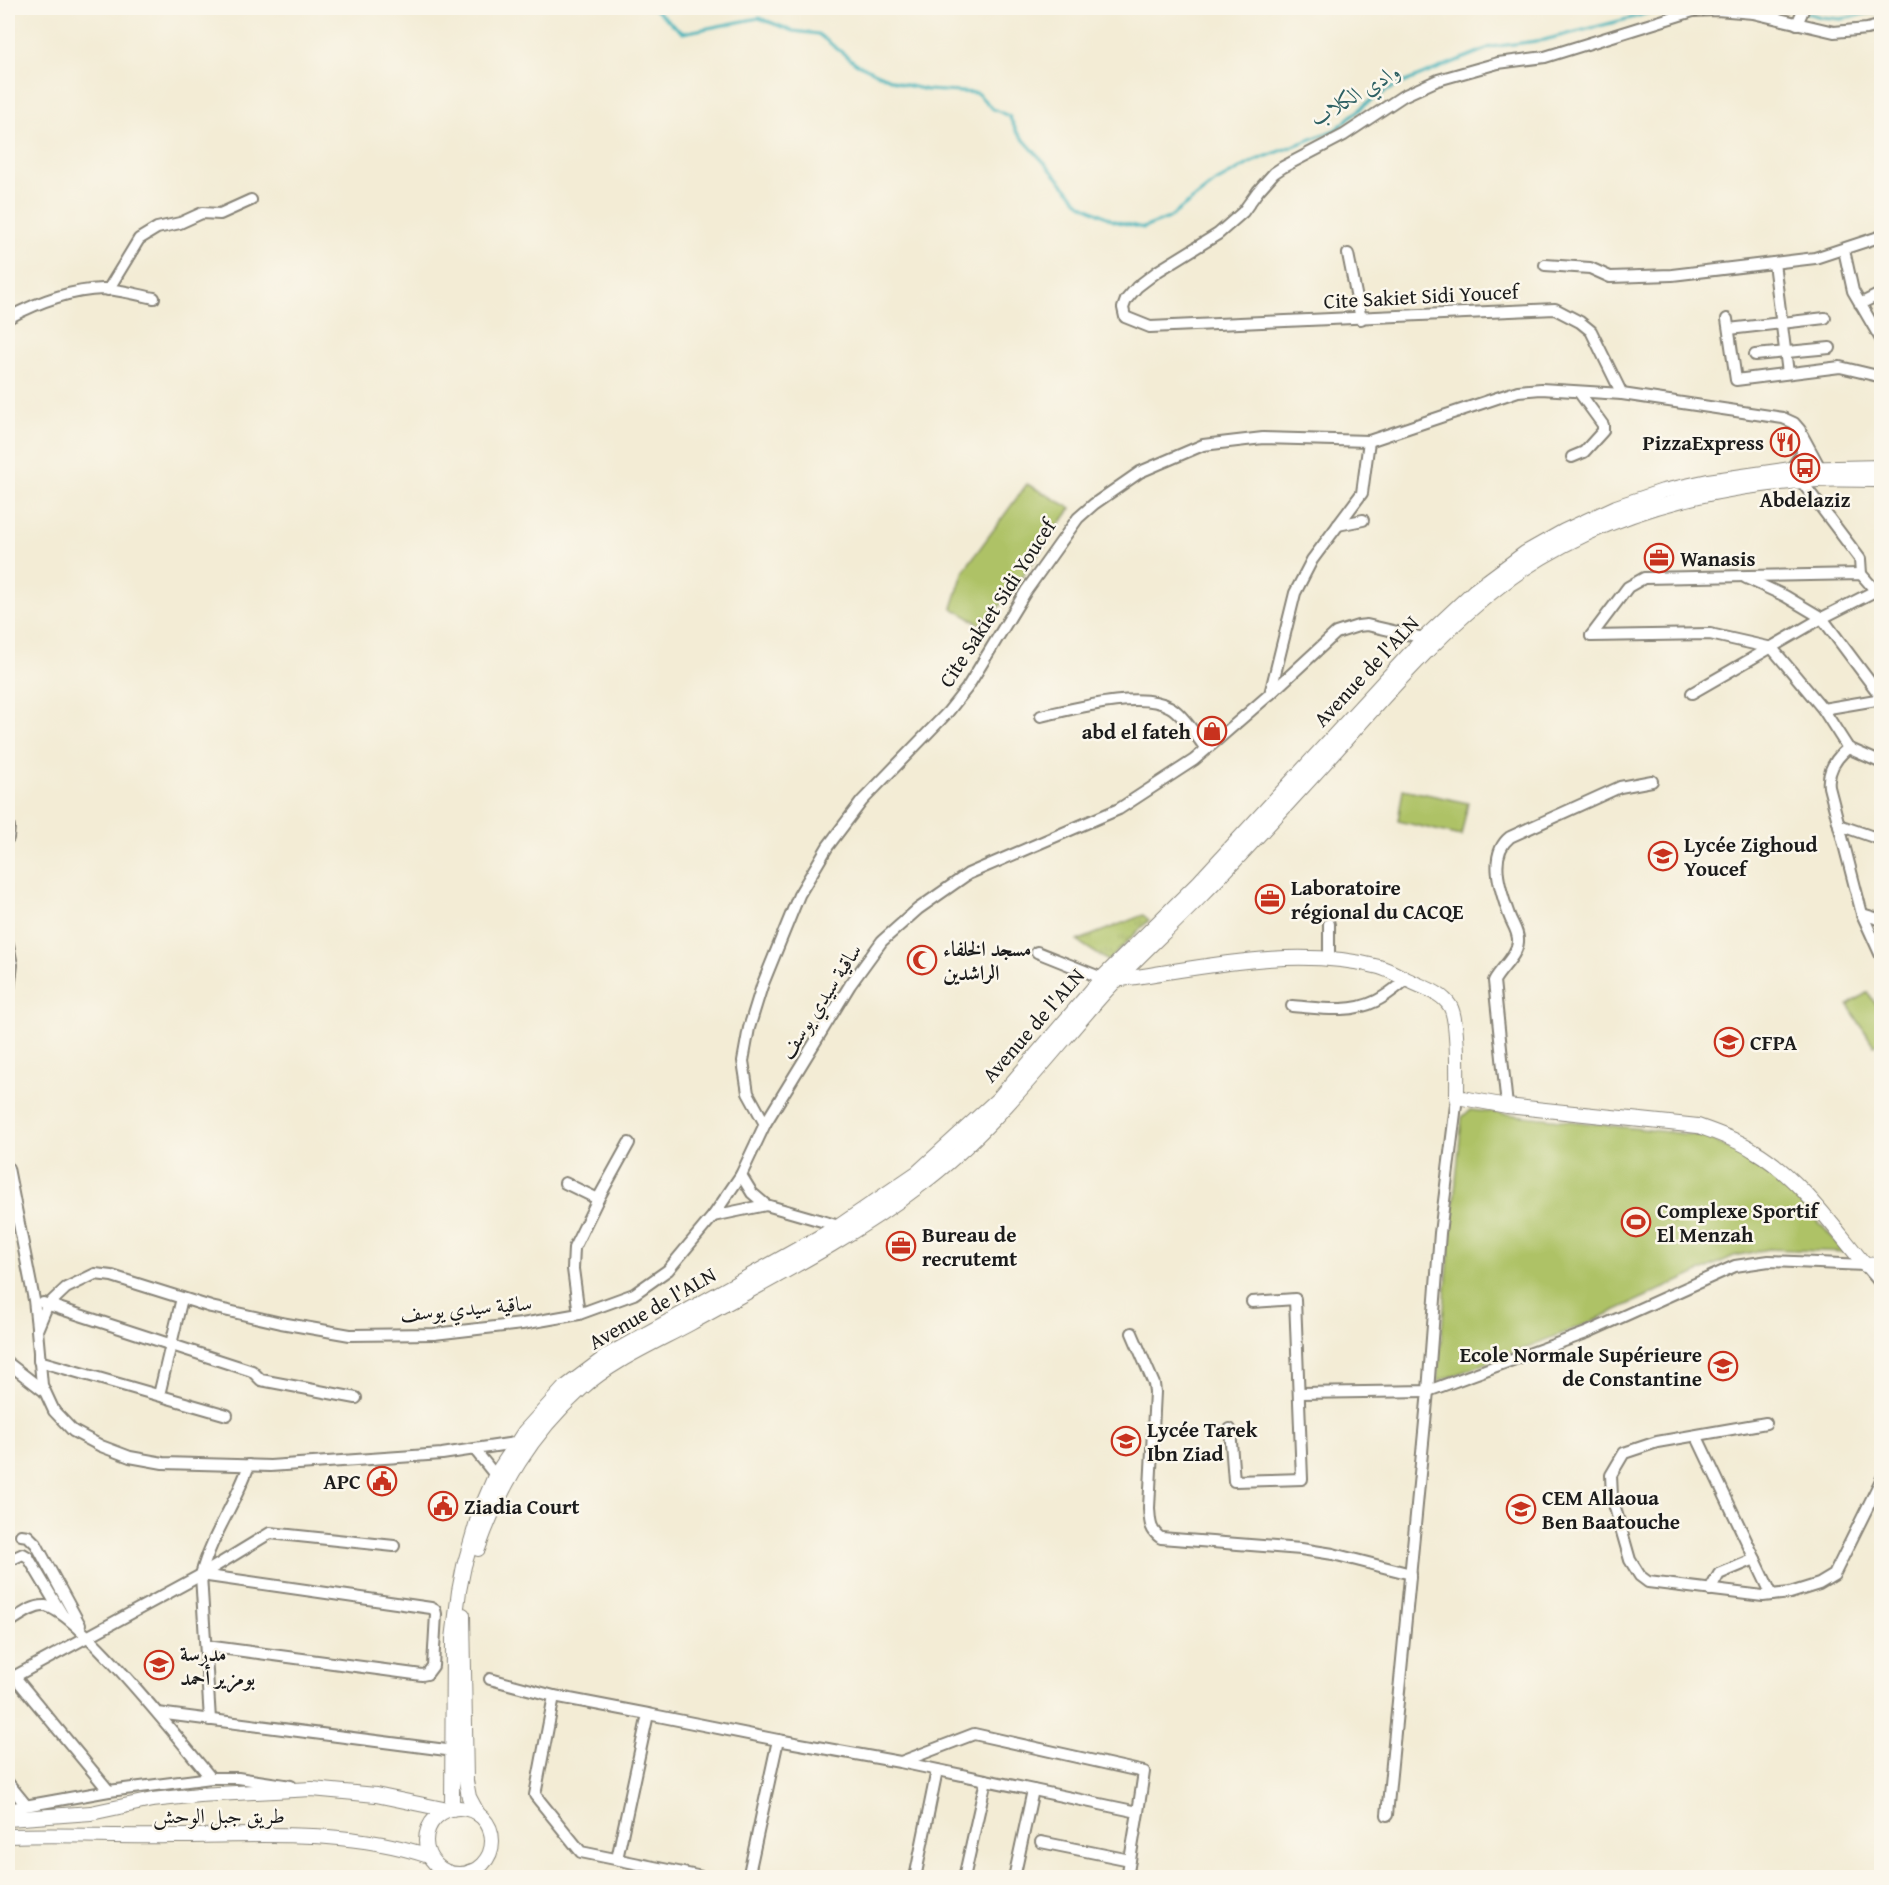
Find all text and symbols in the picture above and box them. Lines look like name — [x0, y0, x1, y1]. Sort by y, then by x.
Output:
water label: وادي الكلاب — [1304, 55, 1407, 135]
street label: Cite Sakiet Sidi Youcef — [1323, 275, 1521, 317]
restaurant icon: PizzaExpress — [1769, 426, 1801, 458]
place label: PizzaExpress — [1643, 427, 1764, 458]
bus stop icon: Abdelaziz — [1789, 452, 1821, 484]
place label: Abdelaziz — [1759, 484, 1851, 515]
street label: Cite Sakiet Sidi Youcef — [931, 511, 1064, 693]
office icon: Wanasis — [1643, 542, 1675, 574]
place label: Wanasis — [1680, 543, 1756, 574]
street label: Avenue de l'ALN — [1306, 608, 1426, 734]
shop icon: abd el fateh — [1196, 715, 1228, 747]
place label: abd el fateh — [1082, 716, 1192, 747]
place label: Lycée Zighoud Youcef — [1684, 829, 1818, 884]
school or university icon: Lycée Zighoud Youcef — [1647, 840, 1679, 872]
place label: Laboratoire régional du CACQE — [1291, 872, 1463, 927]
office icon: Laboratoire régional du CACQE — [1254, 883, 1286, 915]
place label: مسجد الخلفاء الراشدين — [943, 933, 1032, 988]
street label: ساقية سيدي يوسف — [771, 937, 870, 1066]
mosque icon: مسجد الخلفاء الراشدين — [906, 944, 938, 976]
street label: Avenue de l'ALN — [974, 961, 1092, 1089]
school or university icon: CFPA — [1713, 1026, 1745, 1058]
place label: CFPA — [1750, 1027, 1798, 1058]
place label: Complexe Sportif El Menzah — [1657, 1195, 1820, 1250]
sports icon: Complexe Sportif El Menzah — [1620, 1206, 1652, 1238]
place label: Bureau de recrutemt — [922, 1219, 1017, 1274]
office icon: Bureau de recrutemt — [885, 1230, 917, 1262]
street label: Avenue de l'ALN — [582, 1259, 722, 1357]
street label: ساقية سيدي يوسف — [399, 1287, 533, 1330]
place label: Ecole Normale Supérieure de Constantine — [1460, 1339, 1702, 1394]
school or university icon: Ecole Normale Supérieure de Constantine — [1707, 1350, 1739, 1382]
place label: Lycée Tarek Ibn Ziad — [1147, 1414, 1259, 1469]
school or university icon: Lycée Tarek Ibn Ziad — [1110, 1425, 1142, 1457]
public building icon: APC — [366, 1465, 398, 1497]
place label: APC — [323, 1466, 361, 1497]
place label: CEM Allaoua Ben Baatouche — [1542, 1482, 1680, 1537]
public building icon: Ziadia Court — [427, 1490, 459, 1522]
place label: Ziadia Court — [464, 1491, 580, 1522]
school or university icon: CEM Allaoua Ben Baatouche — [1505, 1493, 1537, 1525]
place label: مدرسة بومزير أحمد — [180, 1638, 255, 1693]
school or university icon: مدرسة بومزير أحمد — [143, 1649, 175, 1681]
street label: طريق جبل الوحش — [153, 1800, 285, 1831]

